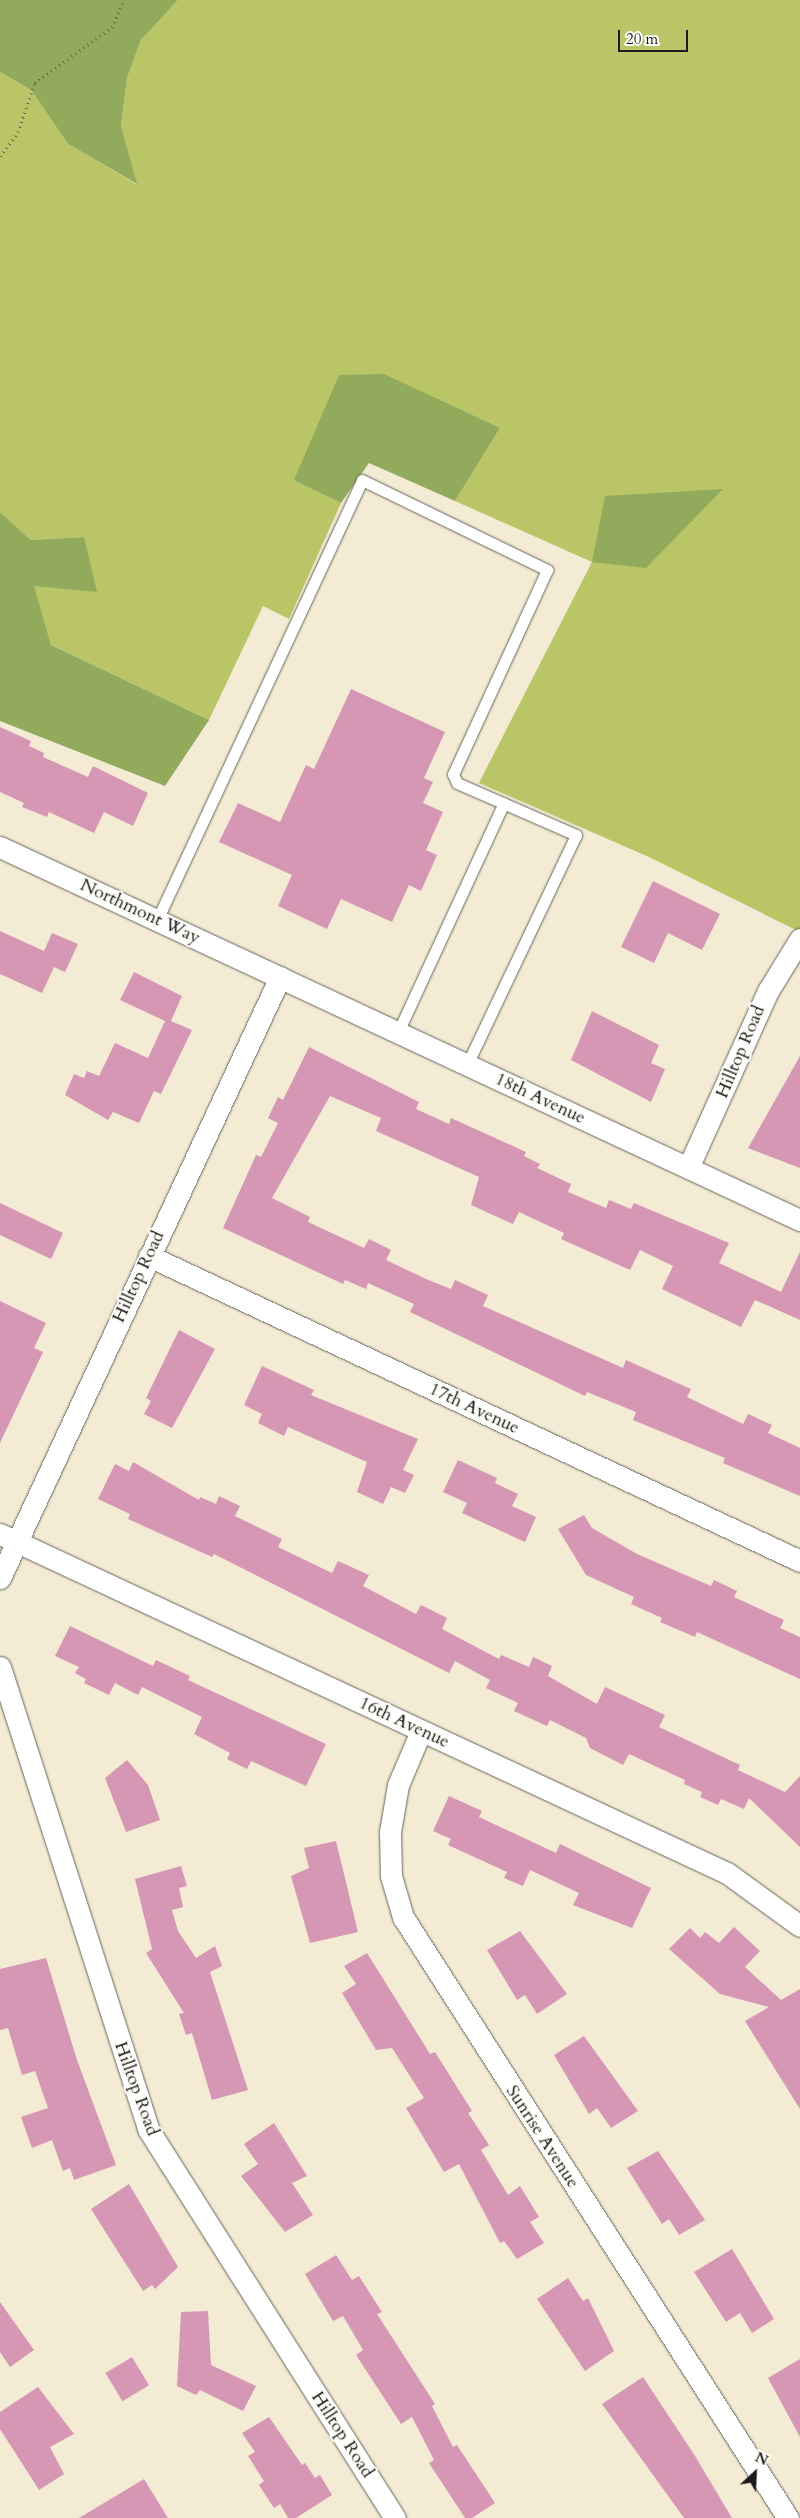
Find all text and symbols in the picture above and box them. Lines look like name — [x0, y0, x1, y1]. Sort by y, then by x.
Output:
scale bar — [620, 20, 690, 52]
text: 20 m — [626, 29, 658, 49]
street label: Northmont Way — [76, 875, 204, 949]
street label: Hilltop Road — [712, 1002, 770, 1102]
street label: 18th Avenue — [491, 1069, 589, 1129]
street label: Hilltop Road — [108, 1228, 170, 1326]
street label: 17th Avenue — [425, 1379, 523, 1439]
street label: 16th Avenue — [355, 1693, 453, 1753]
street label: Hilltop Road — [109, 2039, 163, 2139]
street label: Sunrise Avenue — [501, 2082, 583, 2192]
street label: Hilltop Road — [306, 2388, 378, 2482]
north arrow — [730, 2448, 780, 2498]
text: N — [752, 2448, 771, 2470]

